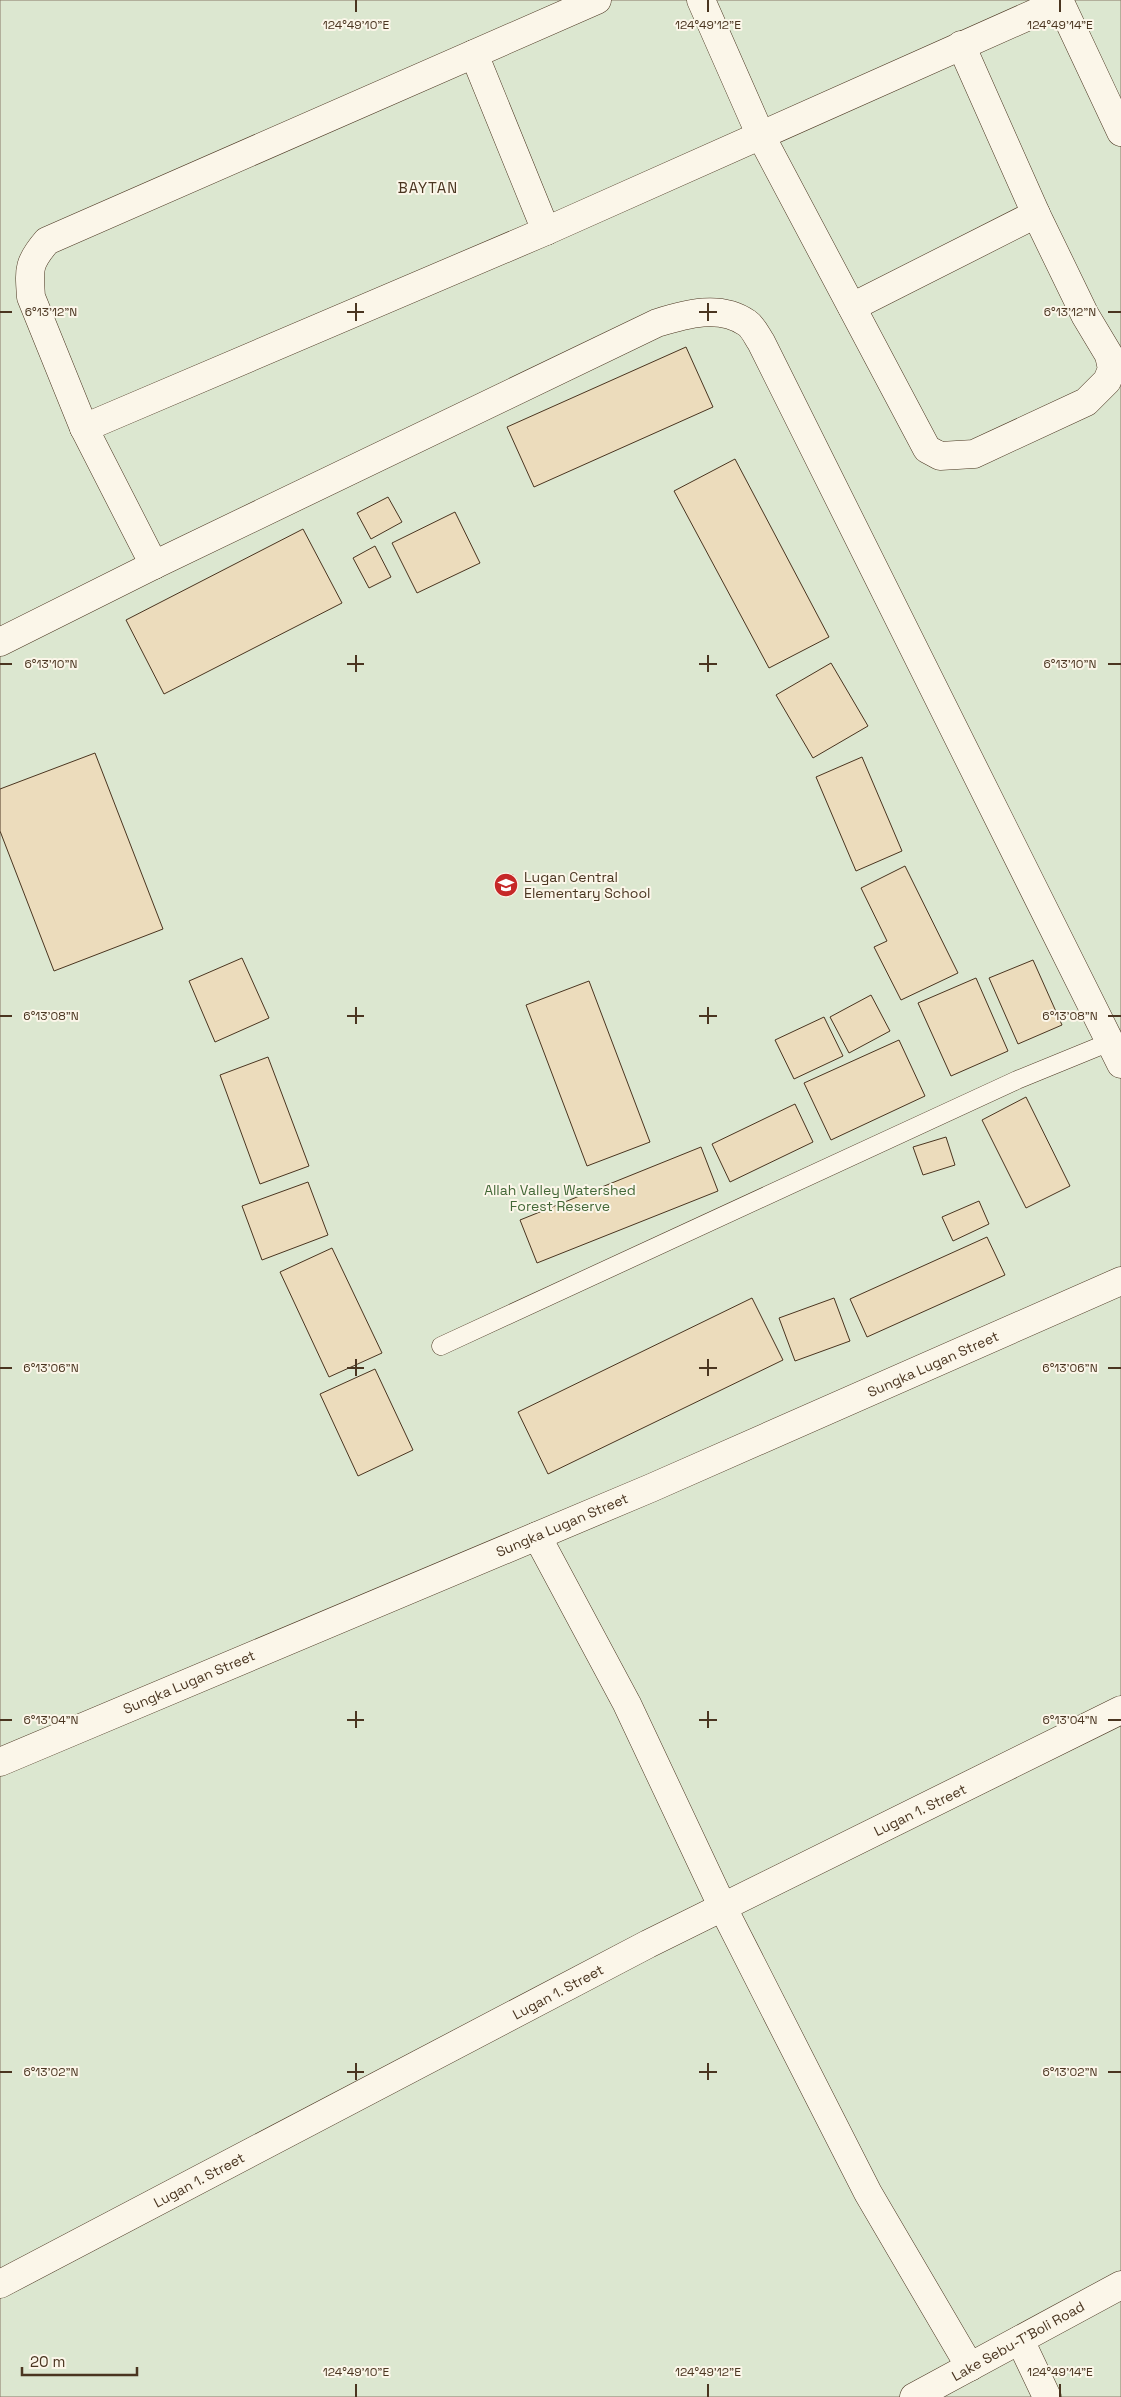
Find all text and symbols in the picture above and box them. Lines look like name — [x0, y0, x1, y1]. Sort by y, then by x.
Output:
text: 124°49'10"E — [323, 17, 389, 33]
text: 124°49'12"E — [675, 17, 741, 33]
text: 124°49'14"E — [1027, 17, 1093, 33]
district label: BAYTAN — [398, 178, 458, 197]
text: 6°13'12"N — [25, 304, 77, 320]
text: 6°13'12"N — [1044, 304, 1096, 320]
text: 6°13'10"N — [25, 656, 77, 672]
text: 6°13'10"N — [1044, 656, 1096, 672]
place label: Lugan Central Elementary School — [524, 868, 650, 902]
school or university icon: Lugan Central Elementary School — [493, 872, 519, 898]
text: 6°13'08"N — [23, 1008, 79, 1024]
text: 6°13'08"N — [1042, 1008, 1098, 1024]
park label: Allah Valley Watershed Forest Reserve — [484, 1181, 636, 1215]
street label: Sungka Lugan Street — [865, 1327, 1001, 1401]
text: 6°13'06"N — [23, 1360, 79, 1376]
text: 6°13'06"N — [1042, 1360, 1098, 1376]
street label: Sungka Lugan Street — [493, 1489, 631, 1561]
street label: Sungka Lugan Street — [120, 1646, 258, 1718]
text: 6°13'04"N — [23, 1712, 79, 1728]
text: 6°13'04"N — [1042, 1712, 1098, 1728]
street label: Lugan 1. Street — [871, 1780, 969, 1840]
street label: Lugan 1. Street — [509, 1960, 607, 2024]
text: 6°13'02"N — [23, 2064, 79, 2080]
text: 6°13'02"N — [1042, 2064, 1098, 2080]
street label: Lugan 1. Street — [150, 2148, 248, 2212]
street label: Lake Sebu-T'Boli Road — [949, 2297, 1087, 2385]
scale bar — [22, 2344, 138, 2376]
text: 20 m — [30, 2352, 65, 2371]
text: 124°49'10"E — [323, 2364, 389, 2380]
text: 124°49'12"E — [675, 2364, 741, 2380]
text: 124°49'14"E — [1027, 2364, 1093, 2380]

